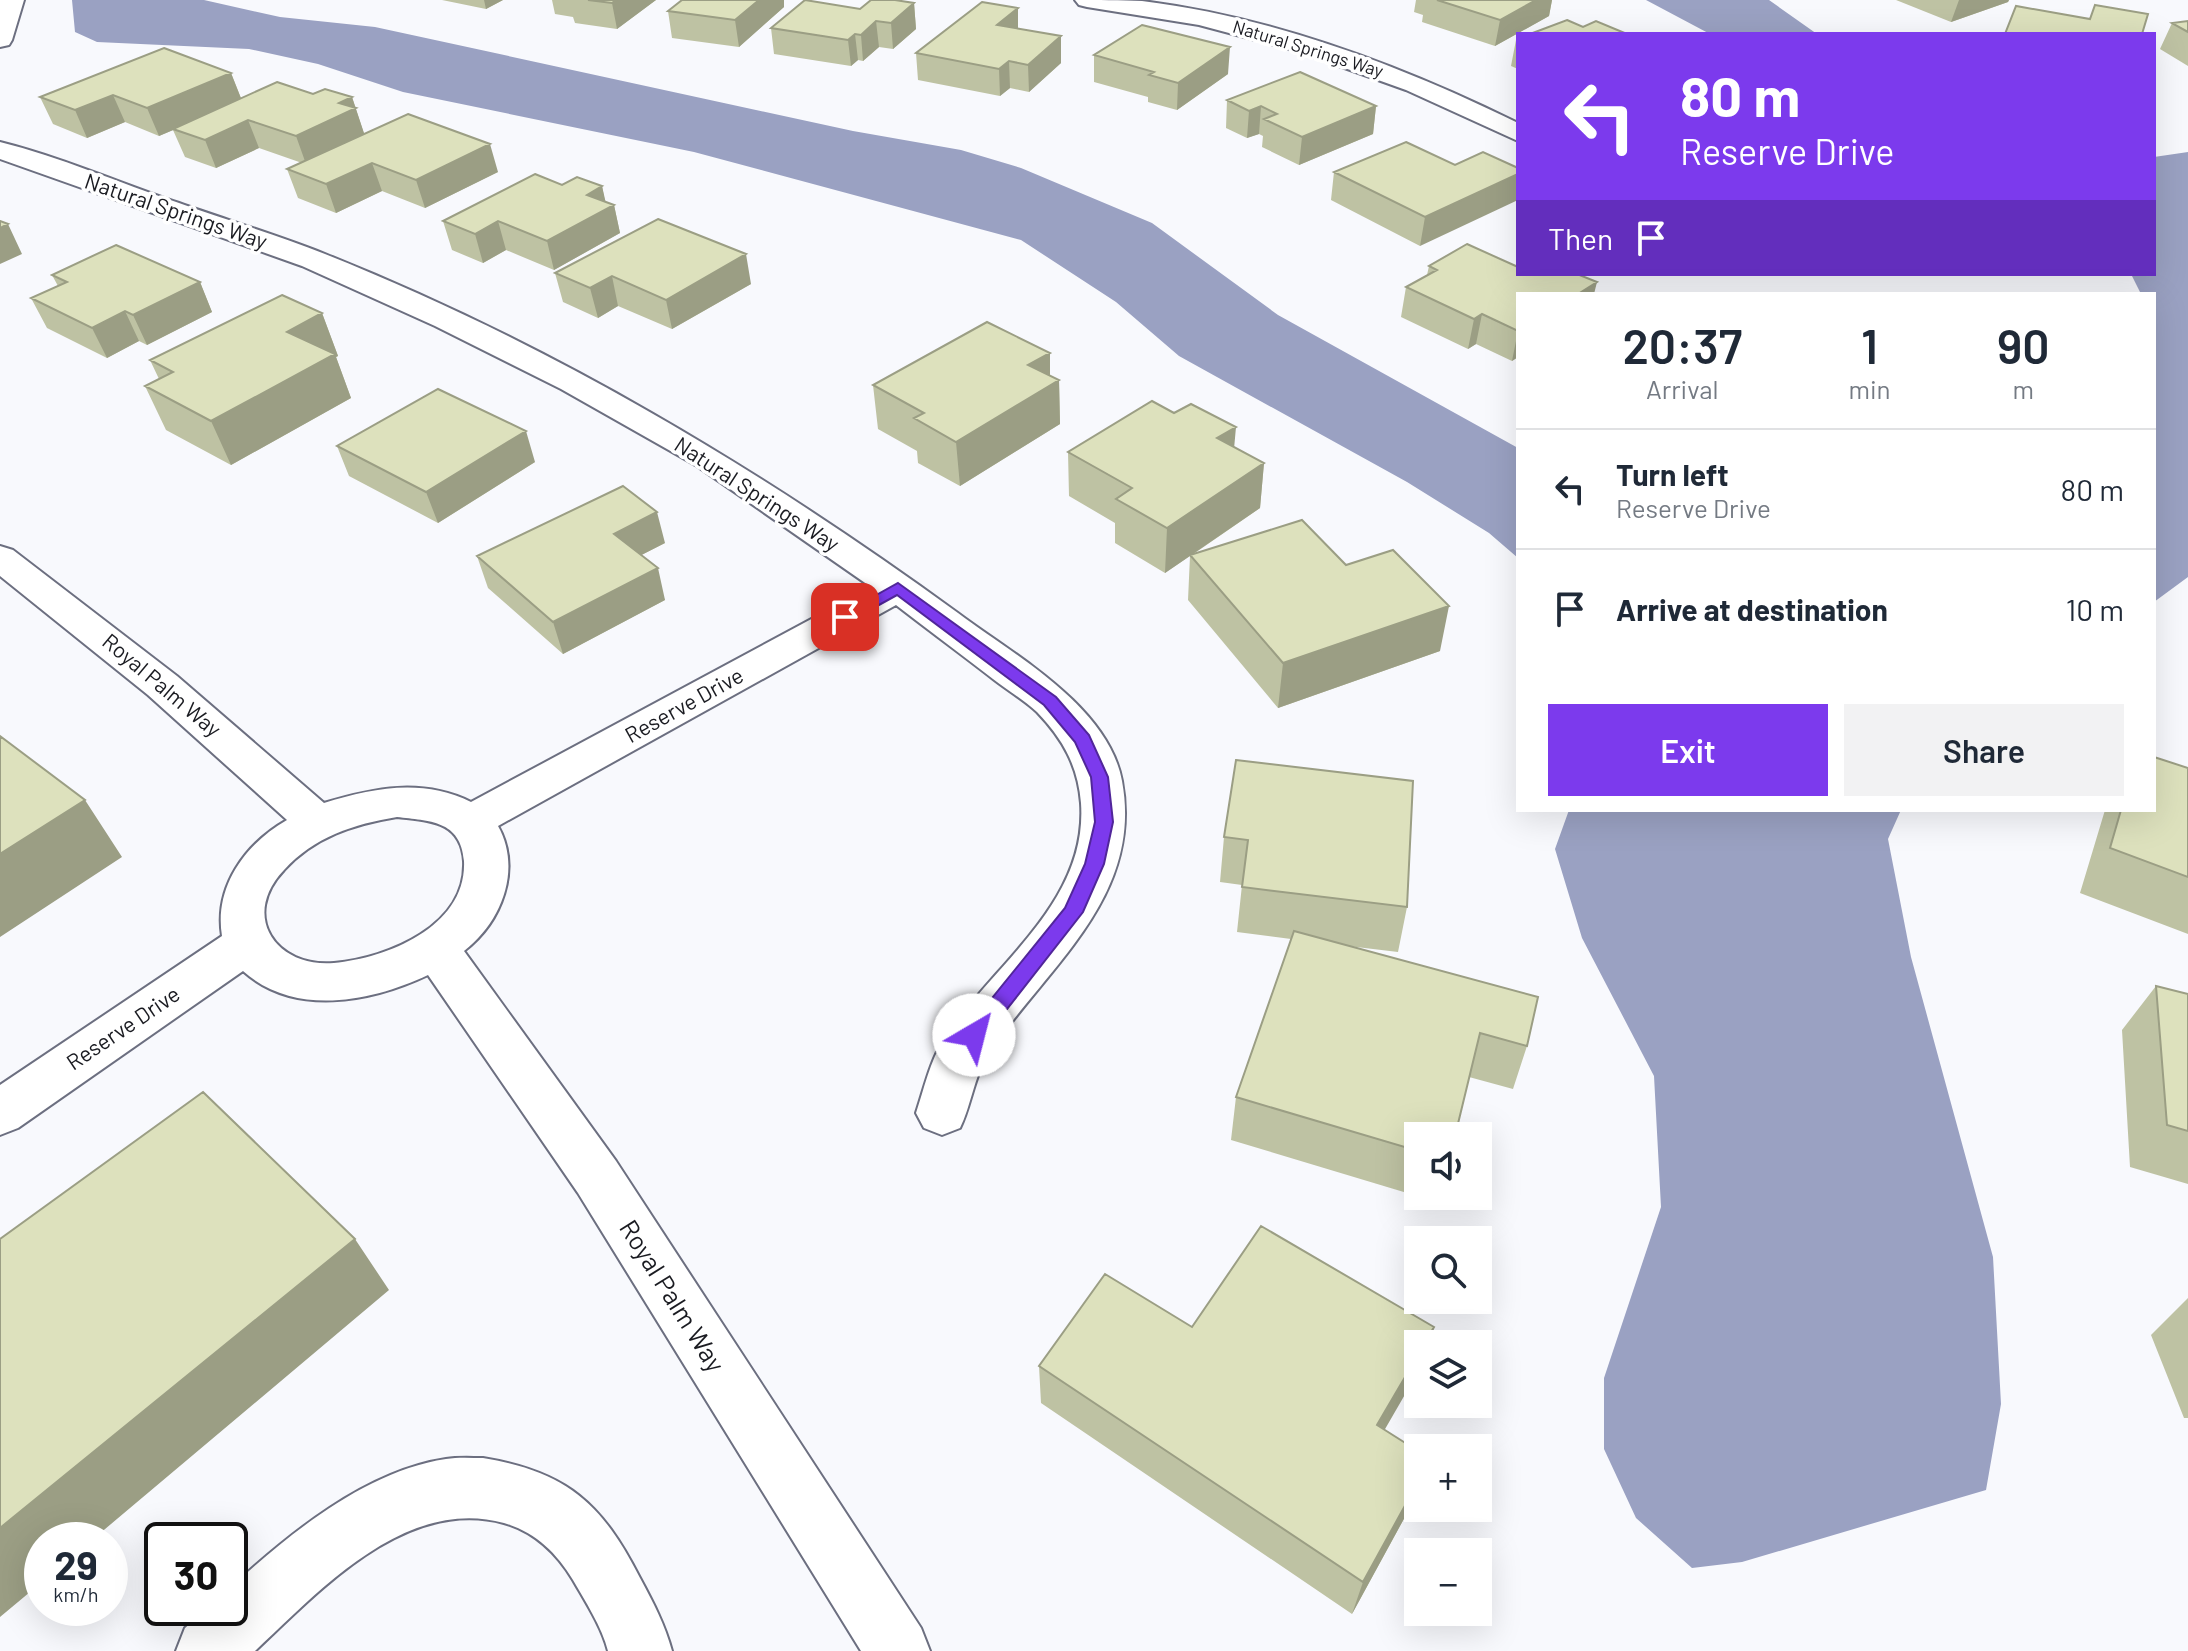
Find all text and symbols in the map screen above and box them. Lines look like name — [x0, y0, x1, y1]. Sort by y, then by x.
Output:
street label: Natural Springs Way — [1230, 15, 1386, 81]
text: 80 m — [1680, 61, 1800, 128]
icon: left — [1548, 64, 1652, 168]
text: Reserve Drive — [1680, 129, 1895, 172]
street label: Natural Springs Way — [82, 167, 271, 253]
icon: arrive — [1629, 216, 1673, 260]
text: Then — [1548, 220, 1613, 256]
text: 20:37 — [1622, 316, 1742, 374]
text: 1 — [1861, 316, 1878, 374]
text: 90 — [1997, 316, 2050, 374]
text: Arrival — [1646, 373, 1719, 404]
text: min — [1848, 373, 1891, 404]
text: m — [2013, 373, 2034, 404]
street label: Natural Springs Way — [670, 430, 845, 556]
text: Turn left — [1616, 456, 1729, 492]
icon: left — [1548, 467, 1592, 511]
text: 80 m — [2061, 471, 2124, 507]
text: Reserve Drive — [1616, 492, 1771, 523]
pin — [811, 583, 879, 651]
icon: arrive — [1548, 587, 1592, 631]
text: Arrive at destination — [1616, 591, 1888, 627]
text: 10 m — [2066, 591, 2124, 627]
icon: arrive — [823, 595, 867, 639]
street label: Royal Palm Way — [98, 627, 227, 741]
street label: Reserve Drive — [620, 661, 747, 747]
button: Exit — [1548, 704, 1828, 796]
button: Share — [1844, 704, 2124, 796]
street label: Reserve Drive — [61, 980, 184, 1075]
position arrow — [932, 993, 1016, 1077]
map controls — [1404, 1122, 1492, 1626]
button: sound — [1404, 1122, 1492, 1210]
street label: Royal Palm Way — [614, 1213, 732, 1377]
button: search — [1404, 1226, 1492, 1314]
button: layers — [1404, 1330, 1492, 1418]
button: + — [1404, 1434, 1492, 1522]
speed limit sign: 30 — [144, 1522, 248, 1626]
button: − — [1404, 1538, 1492, 1626]
text: 29 — [54, 1540, 98, 1588]
text: km/h — [53, 1582, 99, 1606]

